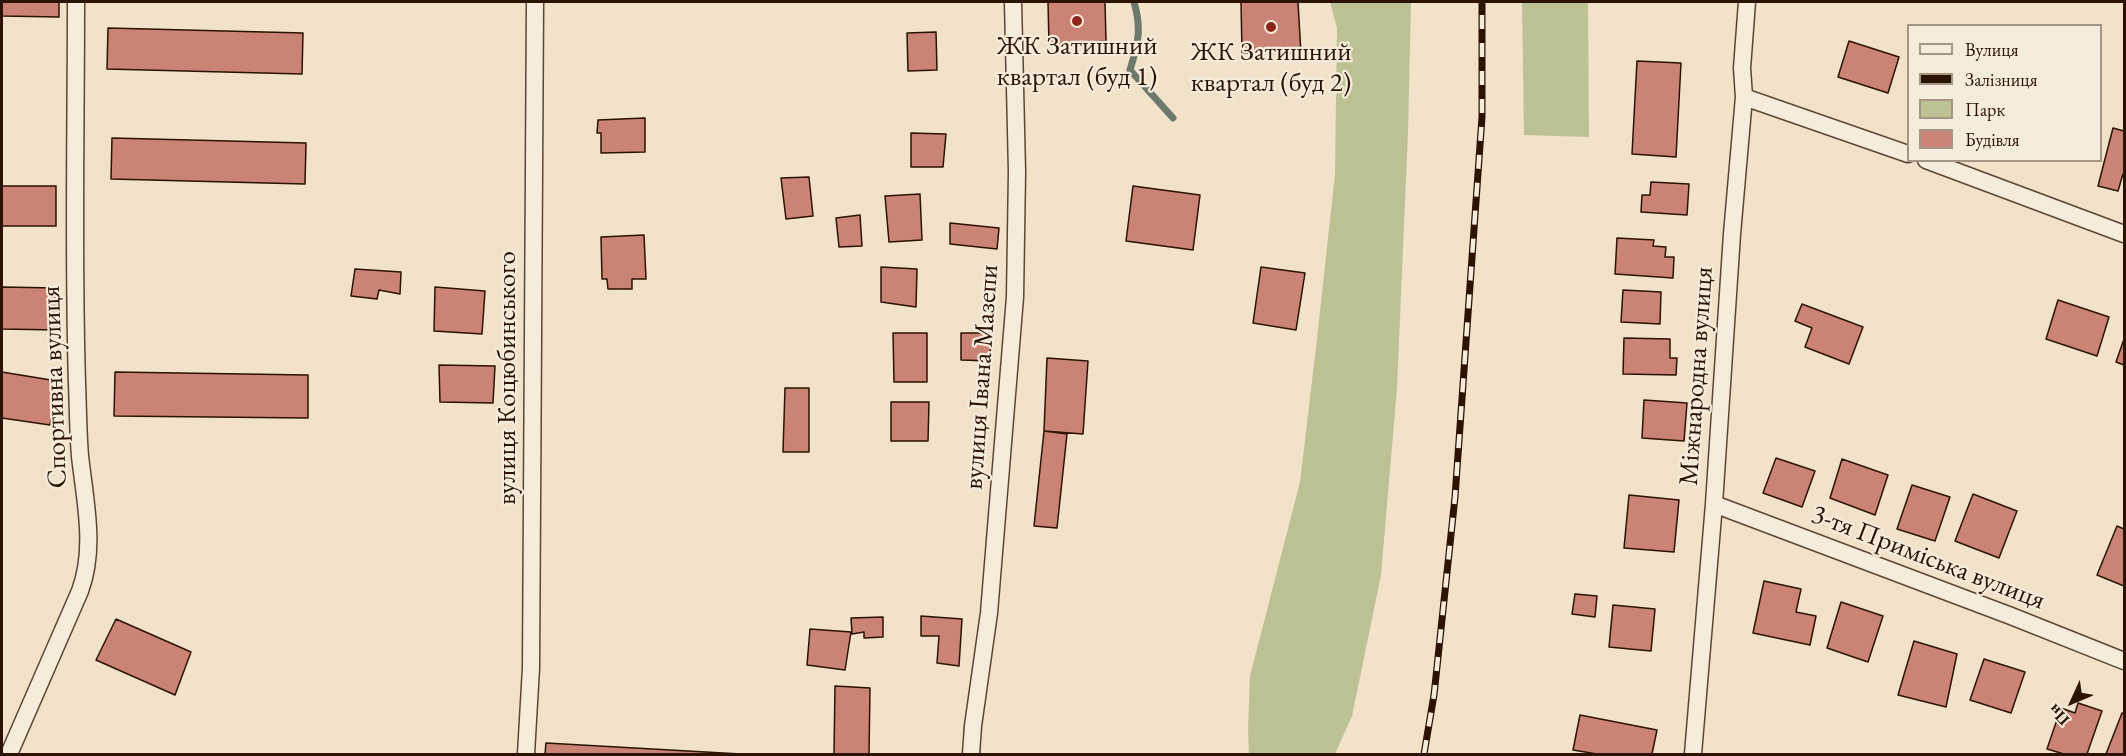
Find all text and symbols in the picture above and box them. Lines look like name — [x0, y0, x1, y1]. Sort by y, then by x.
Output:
marker: ЖК Затишний квартал (буд 1) — [1070, 14, 1084, 28]
marker: ЖК Затишний квартал (буд 2) — [1264, 20, 1278, 34]
legend — [1907, 24, 2102, 162]
place label: ЖК Затишний квартал (буд 1) — [997, 31, 1157, 94]
place label: ЖК Затишний квартал (буд 2) — [1191, 37, 1351, 100]
text: Вулиця — [1965, 38, 2018, 61]
text: Залізниця — [1965, 68, 2038, 91]
text: Парк — [1965, 98, 2005, 121]
text: Будівля — [1965, 128, 2020, 151]
street label: вулиця Коцюбинського — [492, 251, 524, 505]
street label: вулиця Івана Мазепи — [958, 263, 1006, 491]
street label: Міжнародна вулиця — [1673, 265, 1721, 487]
street label: Спортивна вулиця — [35, 285, 75, 489]
street label: 3-тя Приміська вулиця — [1807, 499, 2049, 617]
north arrow — [2042, 672, 2102, 732]
text: Пн — [2044, 700, 2074, 730]

